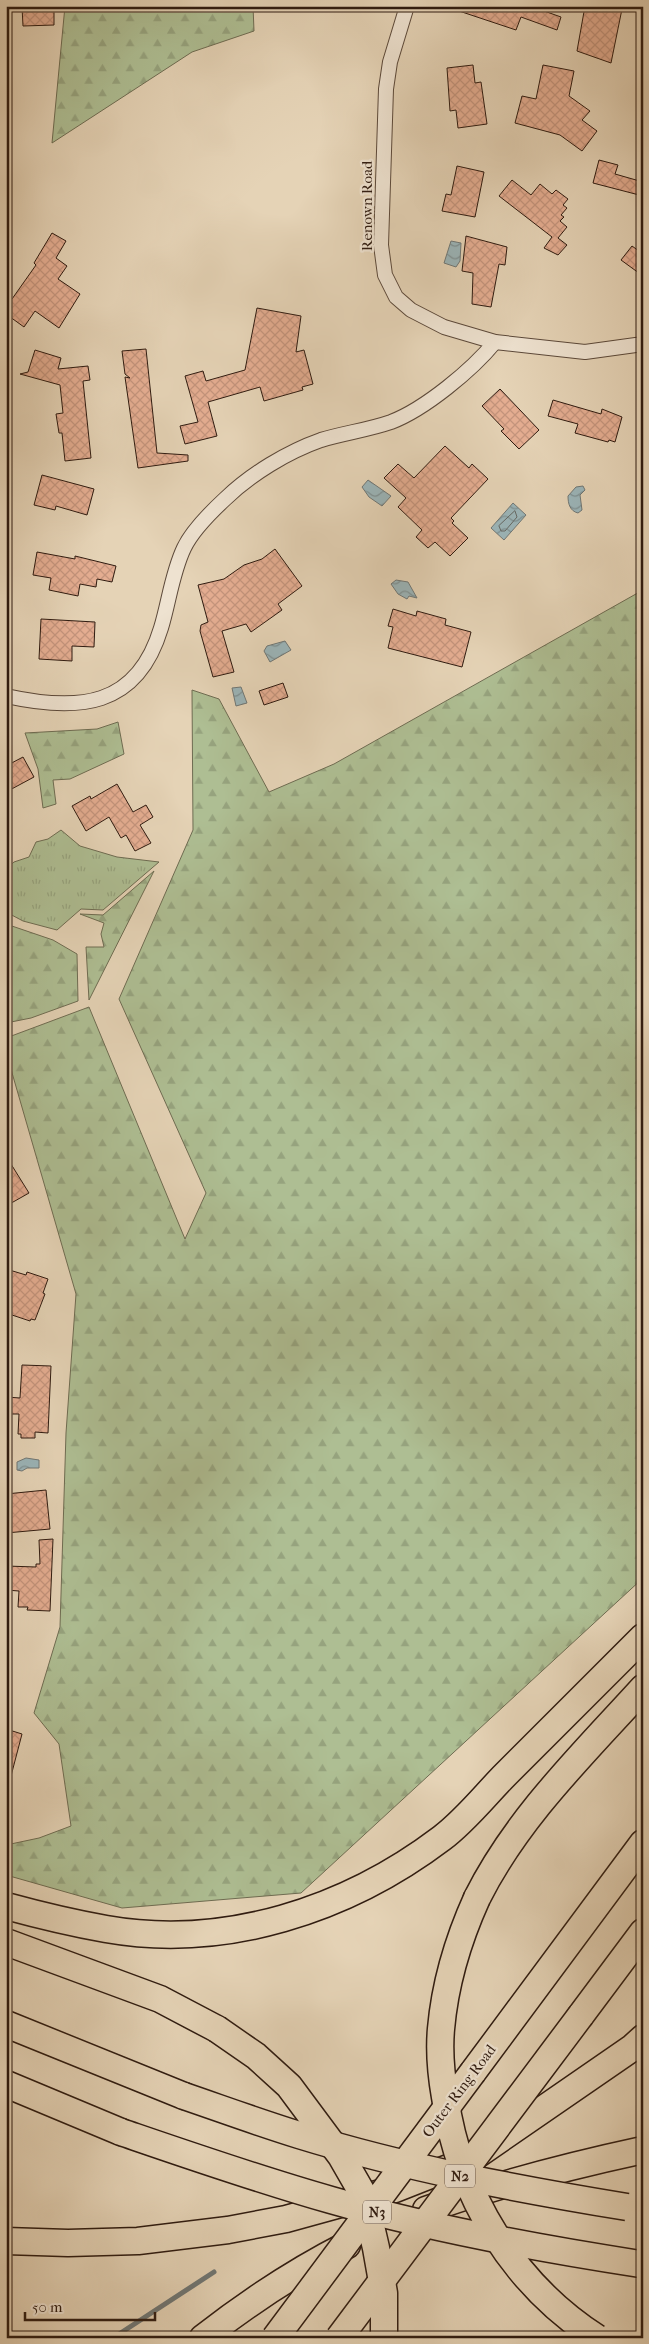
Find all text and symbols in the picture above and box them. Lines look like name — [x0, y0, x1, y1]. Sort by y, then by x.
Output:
street label: Renown Road — [358, 160, 376, 251]
street label: Outer Ring Road — [418, 2040, 500, 2141]
road number: N2 — [445, 2164, 475, 2188]
road number: N3 — [363, 2200, 391, 2224]
scale bar — [25, 2289, 155, 2321]
text: 50 m — [32, 2298, 63, 2316]

